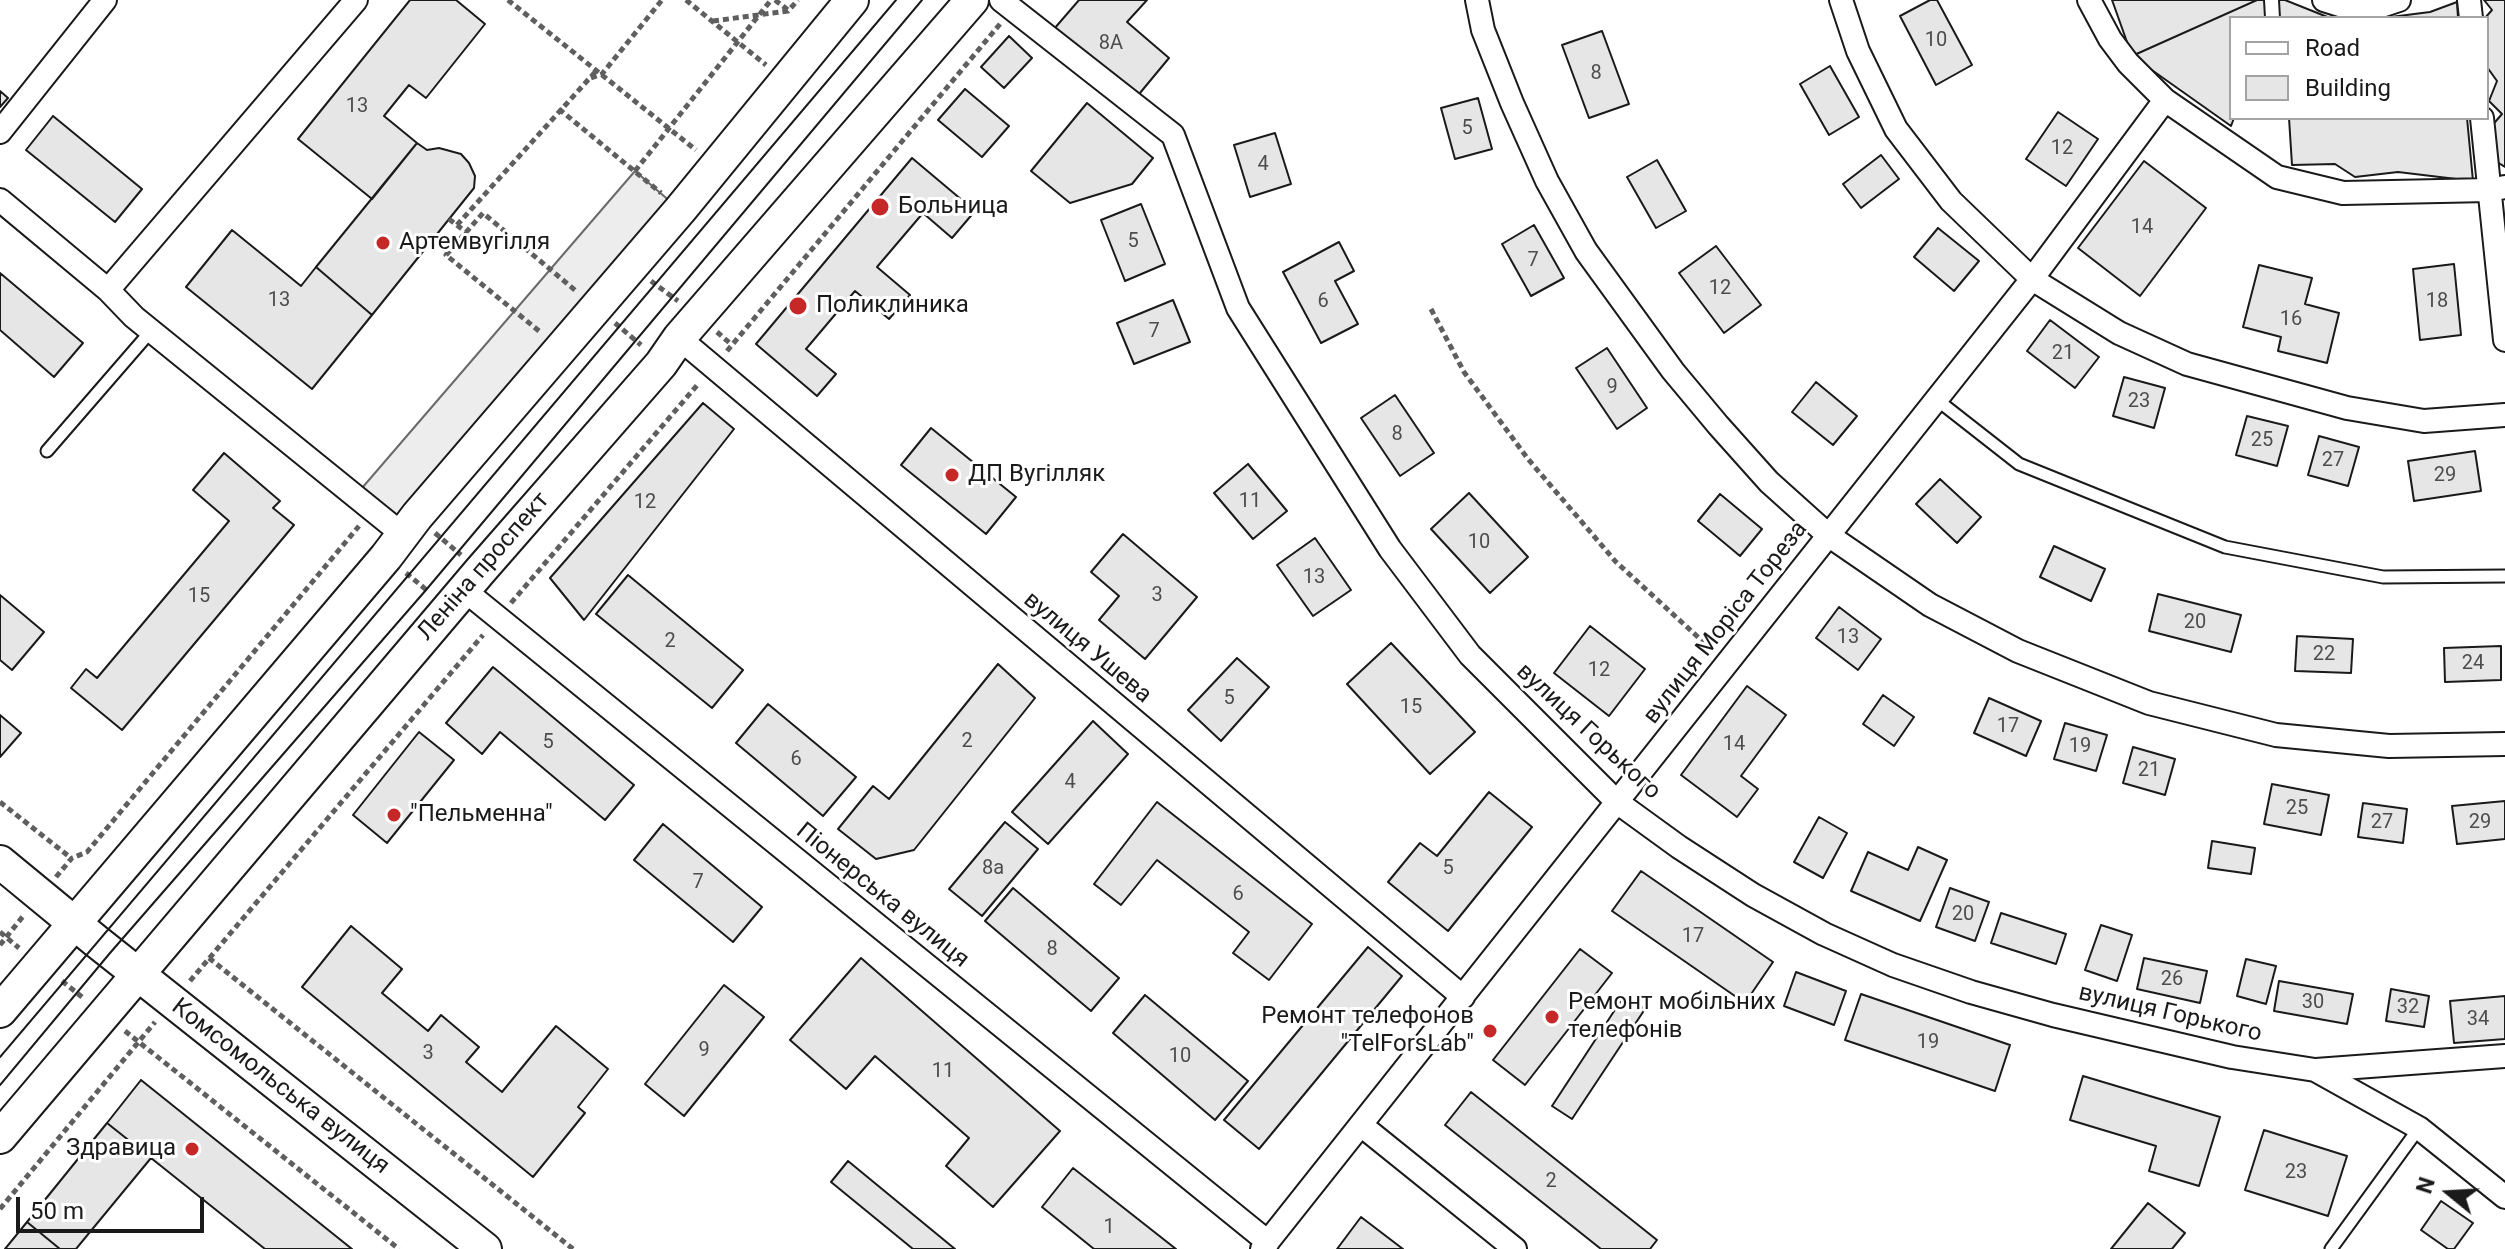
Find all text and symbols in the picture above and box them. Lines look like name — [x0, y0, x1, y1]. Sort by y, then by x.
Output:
legend — [2229, 16, 2489, 120]
house number: 10 — [1925, 29, 1947, 53]
house number: 8А — [1099, 32, 1123, 56]
text: Road — [2305, 34, 2360, 62]
house number: 8 — [1590, 62, 1602, 86]
text: Building — [2305, 74, 2391, 102]
house number: 13 — [346, 95, 368, 119]
house number: 5 — [1461, 117, 1473, 141]
house number: 12 — [2051, 137, 2073, 161]
house number: 4 — [1257, 153, 1269, 177]
place label: Больница — [898, 193, 1009, 221]
marker: Больница — [869, 196, 891, 218]
house number: 14 — [2131, 216, 2153, 240]
place label: Артемвугілля — [399, 229, 550, 257]
house number: 5 — [1127, 230, 1139, 254]
marker: Артемвугілля — [374, 234, 392, 252]
house number: 7 — [1527, 249, 1539, 273]
house number: 12 — [1709, 277, 1731, 301]
house number: 13 — [268, 289, 290, 313]
house number: 6 — [1317, 290, 1329, 314]
house number: 18 — [2426, 290, 2448, 314]
place label: Поликлиника — [816, 292, 969, 320]
marker: Поликлиника — [787, 295, 809, 317]
house number: 16 — [2280, 308, 2302, 332]
house number: 7 — [1148, 320, 1160, 344]
house number: 21 — [2052, 342, 2074, 366]
house number: 9 — [1606, 376, 1618, 400]
house number: 23 — [2128, 390, 2150, 414]
house number: 8 — [1391, 423, 1403, 447]
house number: 25 — [2251, 429, 2273, 453]
house number: 27 — [2322, 449, 2344, 473]
place label: ДП Вугілляк — [968, 461, 1105, 489]
house number: 29 — [2434, 464, 2456, 488]
marker: ДП Вугілляк — [943, 466, 961, 484]
street label: Леніна проспект — [412, 487, 556, 647]
house number: 11 — [1239, 490, 1261, 514]
house number: 12 — [634, 491, 656, 515]
street label: вулиця Моріса Тореза — [1638, 516, 1814, 730]
house number: 10 — [1468, 531, 1490, 555]
house number: 13 — [1303, 566, 1325, 590]
house number: 3 — [1151, 584, 1163, 608]
house number: 15 — [188, 585, 210, 609]
street label: вулиця Ушева — [1017, 586, 1157, 710]
house number: 20 — [2184, 611, 2206, 635]
house number: 13 — [1837, 626, 1859, 650]
house number: 2 — [664, 630, 676, 654]
house number: 22 — [2313, 643, 2335, 667]
house number: 24 — [2462, 652, 2484, 676]
street label: вулиця Горького — [1510, 658, 1666, 806]
house number: 12 — [1588, 659, 1610, 683]
house number: 5 — [1223, 687, 1235, 711]
house number: 15 — [1400, 696, 1422, 720]
house number: 17 — [1997, 715, 2019, 739]
house number: 2 — [961, 730, 973, 754]
house number: 5 — [542, 731, 554, 755]
house number: 14 — [1723, 733, 1745, 757]
house number: 19 — [2069, 735, 2091, 759]
house number: 6 — [790, 748, 802, 772]
house number: 21 — [2138, 759, 2160, 783]
house number: 4 — [1064, 771, 1076, 795]
house number: 25 — [2286, 797, 2308, 821]
place label: "Пельменна" — [410, 801, 553, 829]
marker: "Пельменна" — [385, 806, 403, 824]
house number: 27 — [2371, 811, 2393, 835]
house number: 29 — [2469, 811, 2491, 835]
street label: Піонерська вулиця — [790, 817, 974, 975]
house number: 8а — [982, 857, 1004, 881]
house number: 5 — [1442, 857, 1454, 881]
house number: 7 — [692, 871, 704, 895]
house number: 6 — [1232, 883, 1244, 907]
house number: 20 — [1952, 903, 1974, 927]
house number: 17 — [1682, 925, 1704, 949]
house number: 8 — [1046, 938, 1058, 962]
house number: 26 — [2161, 968, 2183, 992]
street label: вулиця Горького — [2076, 979, 2264, 1049]
place label: Ремонт мобільних телефонів — [1568, 989, 1776, 1045]
house number: 30 — [2302, 991, 2324, 1015]
street label: Комсомольська вулиця — [165, 993, 395, 1181]
house number: 32 — [2397, 996, 2419, 1020]
place label: Ремонт телефонов "TelForsLab" — [1261, 1003, 1474, 1059]
marker: Ремонт мобільних телефонів — [1543, 1008, 1561, 1026]
house number: 34 — [2467, 1008, 2489, 1032]
marker: Ремонт телефонов "TelForsLab" — [1481, 1022, 1499, 1040]
house number: 19 — [1917, 1031, 1939, 1055]
house number: 9 — [698, 1039, 710, 1063]
house number: 3 — [422, 1042, 434, 1066]
house number: 10 — [1169, 1045, 1191, 1069]
house number: 11 — [932, 1060, 954, 1084]
place label: Здравица — [66, 1135, 176, 1163]
marker: Здравица — [183, 1140, 201, 1158]
north arrow — [2409, 1153, 2489, 1233]
house number: 23 — [2285, 1161, 2307, 1185]
house number: 2 — [1545, 1170, 1557, 1194]
text: N — [2411, 1174, 2440, 1197]
scale bar — [20, 1181, 208, 1231]
text: 50 m — [30, 1197, 84, 1225]
house number: 1 — [1103, 1216, 1115, 1240]

